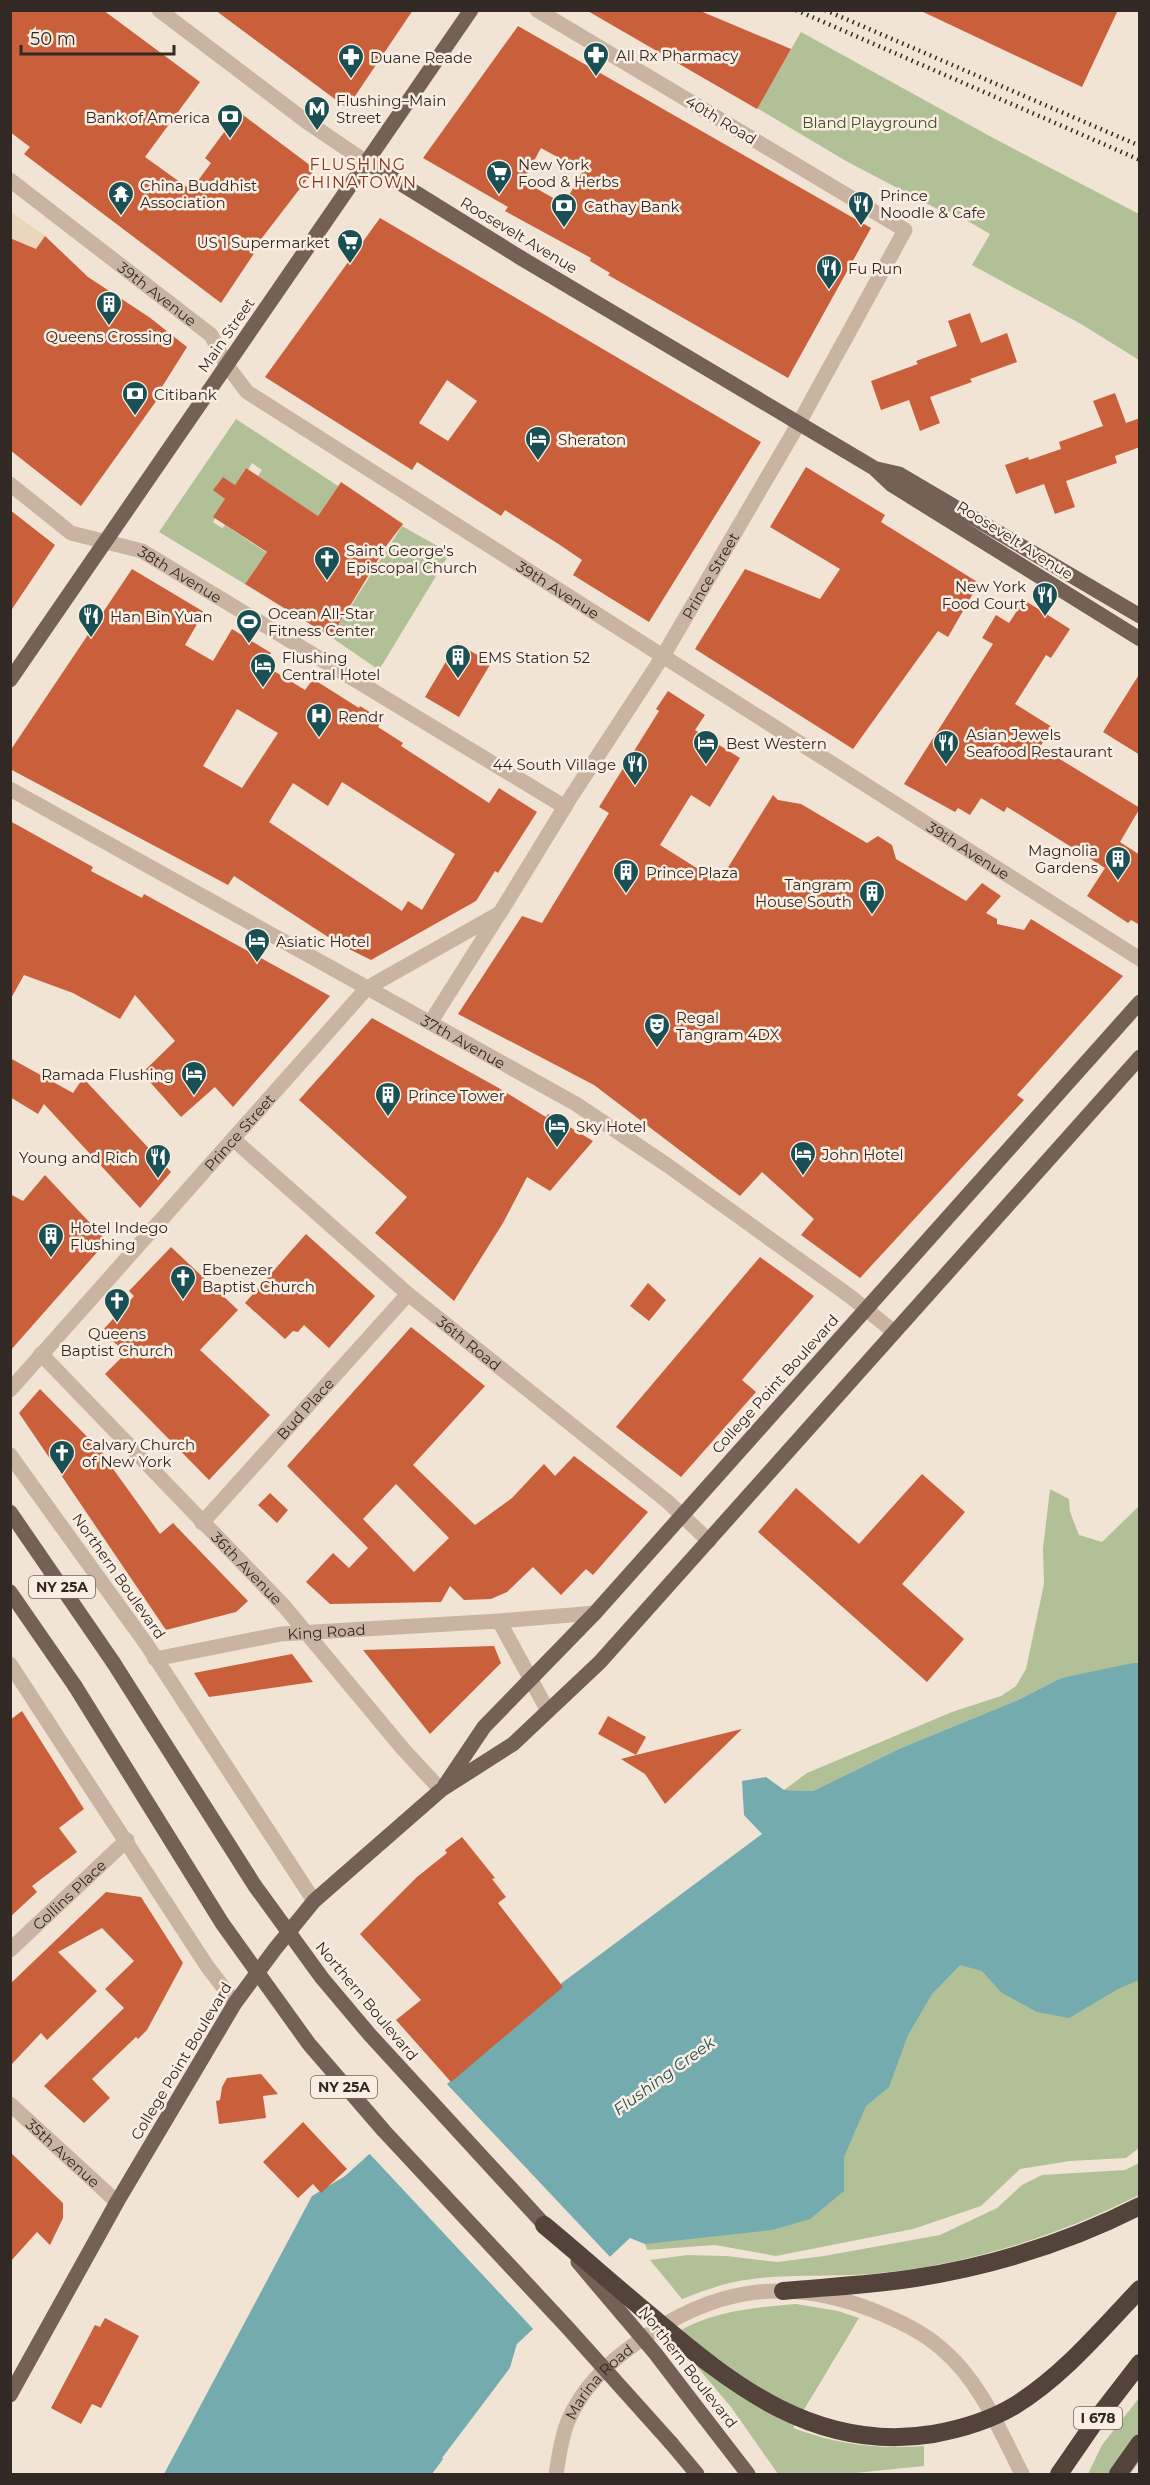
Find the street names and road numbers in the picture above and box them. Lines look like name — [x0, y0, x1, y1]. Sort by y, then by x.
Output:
street label: 40th Road — [682, 91, 760, 149]
street label: Roosevelt Avenue — [457, 193, 581, 277]
street label: 39th Avenue — [114, 257, 201, 330]
street label: Main Street — [193, 294, 259, 376]
street label: Roosevelt Avenue — [953, 497, 1077, 583]
street label: Prince Street — [677, 529, 743, 622]
street label: 38th Avenue — [135, 541, 226, 607]
street label: 39th Avenue — [513, 556, 603, 623]
street label: 39th Avenue — [923, 817, 1013, 883]
street label: 37th Avenue — [418, 1010, 509, 1072]
street label: Prince Street — [200, 1089, 278, 1175]
street label: College Point Boulevard — [707, 1310, 843, 1458]
street label: 36th Road — [433, 1311, 505, 1374]
street label: Bud Place — [272, 1374, 338, 1443]
street label: Northern Boulevard — [68, 1509, 170, 1643]
street label: 36th Avenue — [208, 1527, 287, 1608]
road number: NY 25A — [29, 1576, 95, 1598]
street label: King Road — [287, 1619, 366, 1643]
street label: Collins Place — [28, 1855, 110, 1934]
street label: Northern Boulevard — [312, 1938, 422, 2064]
street label: College Point Boulevard — [126, 1979, 236, 2143]
road number: NY 25A — [311, 2076, 377, 2098]
street label: 35th Avenue — [22, 2114, 104, 2191]
street label: Northern Boulevard — [634, 2302, 742, 2432]
street label: Marina Road — [561, 2339, 637, 2423]
road number: I 678 — [1074, 2407, 1122, 2429]

